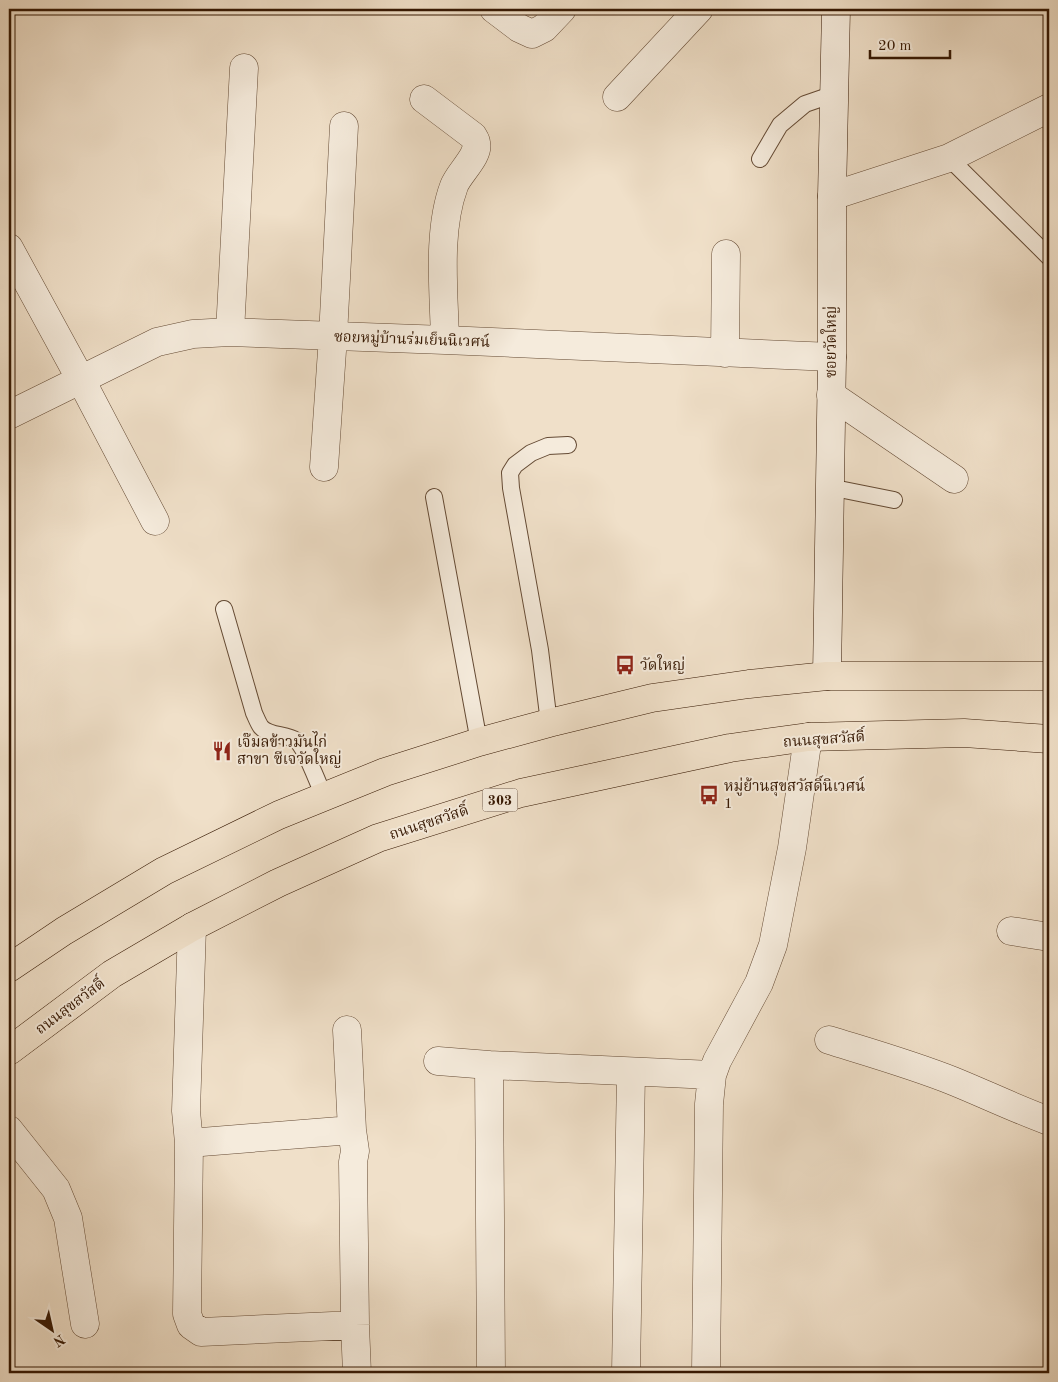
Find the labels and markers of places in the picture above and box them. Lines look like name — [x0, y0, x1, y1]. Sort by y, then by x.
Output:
bus stop icon: วัดใหญ่ — [614, 654, 636, 676]
place label: วัดใหญ่ — [640, 654, 685, 674]
place label: เจ๊มลข้าวมันไก่ สาขา ซีเจวัดใหญ่ — [237, 731, 342, 768]
restaurant icon: เจ๊มลข้าวมันไก่ สาขา ซีเจวัดใหญ่ — [211, 740, 233, 762]
place label: หมู่ย้านสุขสวัสดิ์นิเวศน์ 1 — [724, 775, 865, 812]
bus stop icon: หมู่ย้านสุขสวัสดิ์นิเวศน์ 1 — [698, 784, 720, 806]

